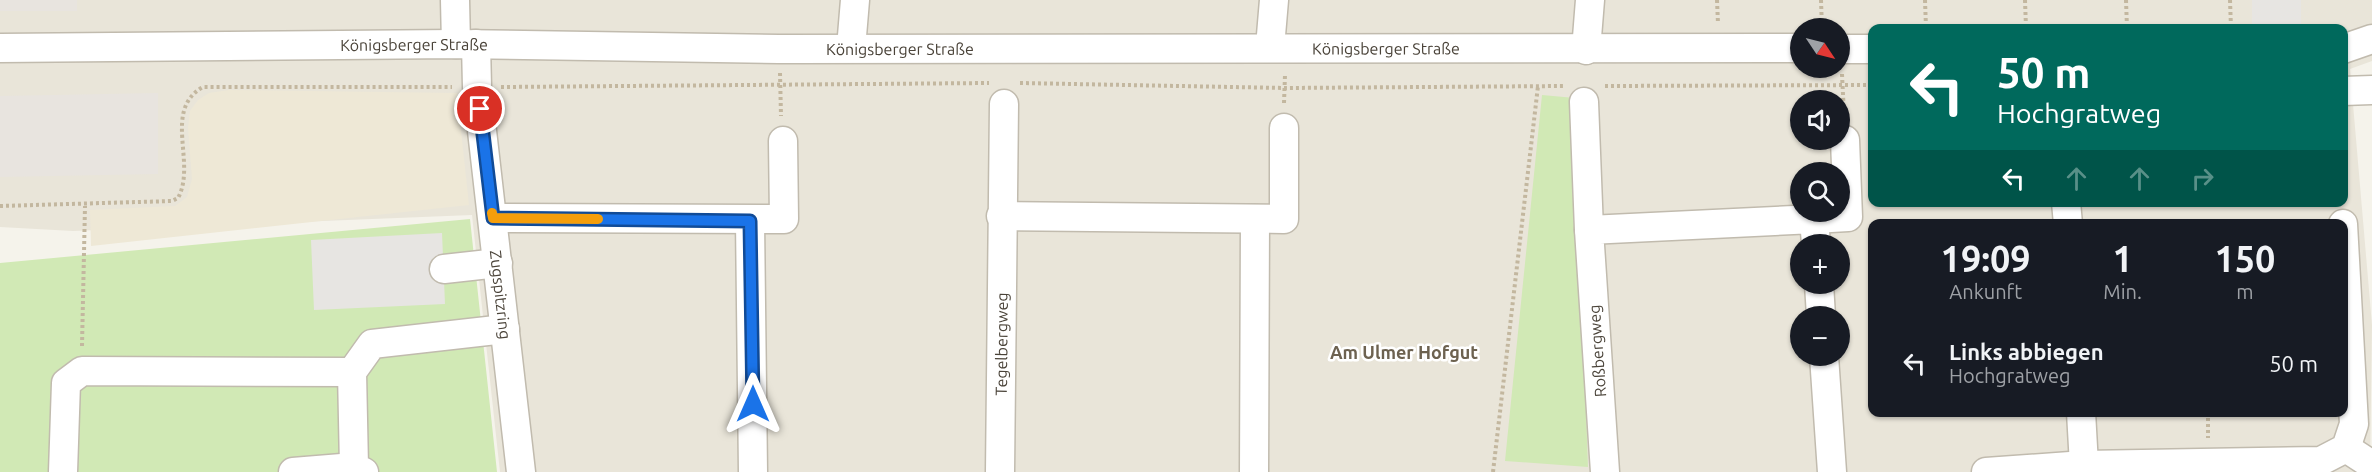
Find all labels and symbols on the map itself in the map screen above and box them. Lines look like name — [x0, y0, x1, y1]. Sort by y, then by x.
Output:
north arrow — [1790, 18, 1850, 78]
street label: Königsberger Straße — [340, 35, 488, 54]
street label: Königsberger Straße — [1312, 39, 1460, 57]
street label: Königsberger Straße — [826, 40, 974, 58]
pin — [454, 83, 505, 134]
street label: Zugspitzring — [487, 249, 515, 340]
street label: Tegelbergweg — [992, 292, 1011, 396]
street label: Roßbergweg — [1585, 304, 1609, 398]
district label: Am Ulmer Hofgut — [1330, 342, 1478, 362]
position arrow — [721, 372, 785, 436]

